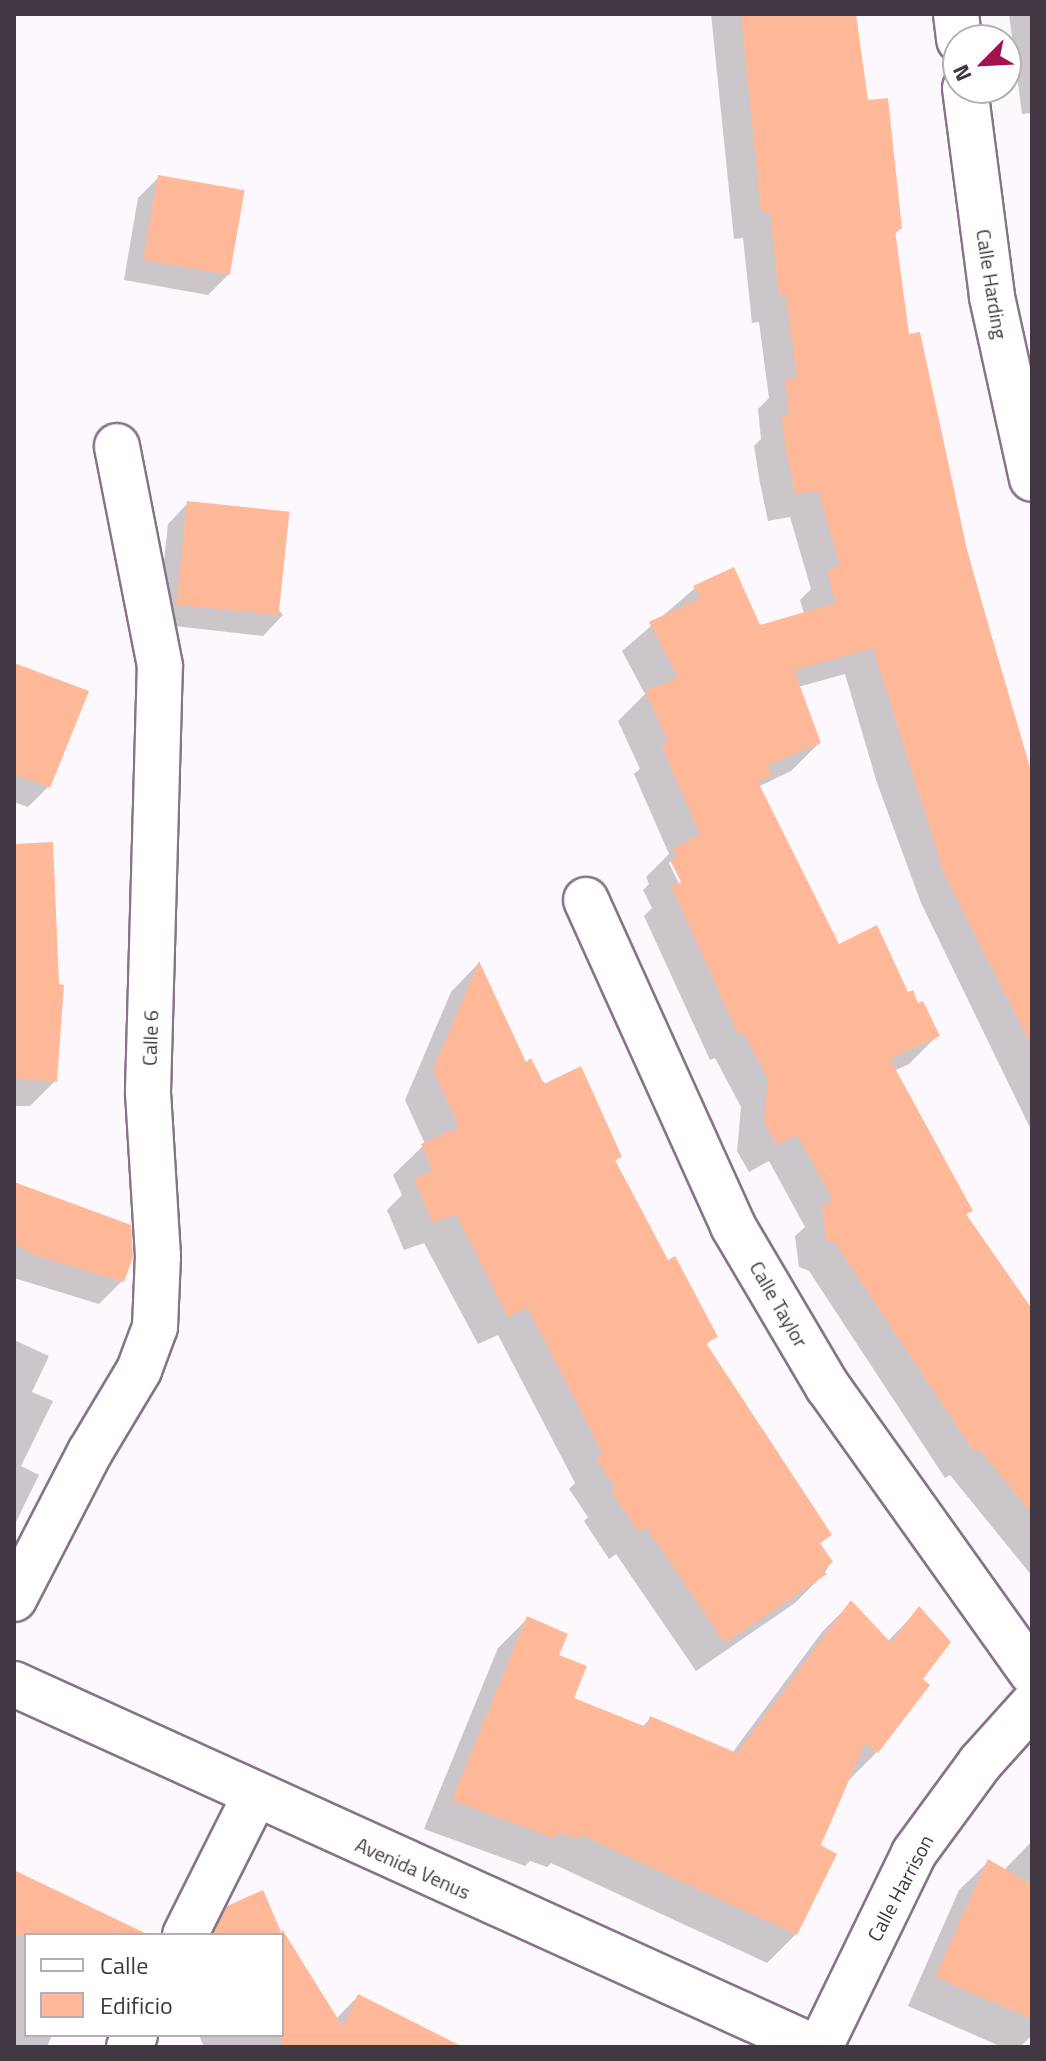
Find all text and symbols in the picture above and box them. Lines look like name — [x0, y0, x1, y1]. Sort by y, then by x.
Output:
north arrow — [942, 24, 1022, 104]
text: N — [943, 59, 981, 87]
street label: Calle Harding — [971, 227, 1013, 341]
street label: Calle 6 — [137, 1010, 163, 1066]
street label: Calle Taylor — [745, 1257, 813, 1351]
street label: Calle Harrison — [862, 1831, 938, 1945]
street label: Avenida Venus — [352, 1832, 474, 1904]
legend — [24, 1933, 284, 2037]
text: Calle — [100, 1947, 148, 1983]
text: Edificio — [100, 1987, 173, 2023]

